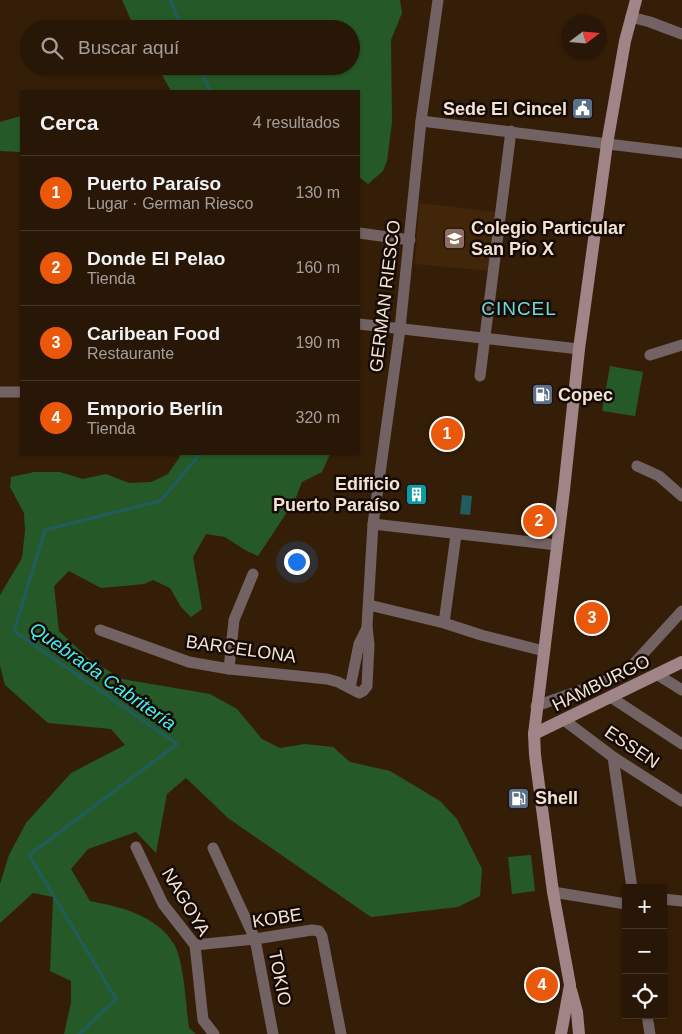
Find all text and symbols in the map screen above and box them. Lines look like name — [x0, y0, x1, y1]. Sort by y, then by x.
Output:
north arrow — [562, 15, 607, 60]
search box — [20, 20, 360, 75]
icon: search — [38, 34, 66, 62]
text: Buscar aquí — [78, 37, 179, 58]
public building icon: Sede El Cincel — [571, 97, 595, 121]
place label: Sede El Cincel — [443, 99, 567, 119]
text: Cerca — [40, 111, 98, 134]
text: 4 resultados — [253, 114, 340, 131]
text: Puerto Paraíso — [87, 173, 221, 194]
text: 1 — [52, 184, 60, 201]
text: 130 m — [296, 184, 340, 201]
text: Lugar · German Riesco — [87, 195, 253, 212]
place label: Colegio Particular San Pío X — [471, 218, 625, 259]
street label: GERMAN RIESCO — [366, 219, 404, 373]
school or university icon: Colegio Particular San Pío X — [443, 226, 467, 250]
text: Donde El Pelao — [87, 248, 225, 269]
text: 2 — [52, 259, 60, 276]
text: 160 m — [296, 259, 340, 276]
text: Tienda — [87, 270, 135, 287]
district label: CINCEL — [481, 298, 557, 319]
text: Caribean Food — [87, 323, 220, 344]
text: 3 — [52, 334, 60, 351]
text: 190 m — [296, 334, 340, 351]
text: Restaurante — [87, 345, 174, 362]
fuel station icon: Copec — [530, 383, 554, 407]
place label: Copec — [558, 385, 613, 405]
text: Emporio Berlín — [87, 398, 223, 419]
text: 4 — [52, 409, 60, 426]
text: 320 m — [296, 409, 340, 426]
pin: 1 — [431, 415, 463, 453]
text: Tienda — [87, 420, 135, 437]
place label: Edificio Puerto Paraíso — [273, 474, 400, 515]
building icon: Edificio Puerto Paraíso — [404, 482, 428, 506]
pin: 2 — [523, 502, 555, 540]
your location — [284, 549, 310, 575]
pin: 3 — [576, 599, 608, 637]
water label: Quebrada Cabritería — [26, 618, 180, 734]
street label: BARCELONA — [185, 631, 297, 667]
street label: HAMBURGO — [549, 651, 653, 715]
street label: ESSEN — [601, 722, 663, 772]
fuel station icon: Shell — [507, 786, 531, 810]
place label: Shell — [535, 788, 578, 808]
street label: NAGOYA — [158, 864, 214, 940]
map controls — [622, 884, 667, 1019]
button: + — [622, 884, 667, 929]
street label: KOBE — [251, 904, 303, 932]
button: − — [622, 929, 667, 974]
street label: TOKIO — [265, 949, 295, 1007]
pin: 4 — [526, 966, 558, 1004]
button: locate — [622, 974, 667, 1019]

